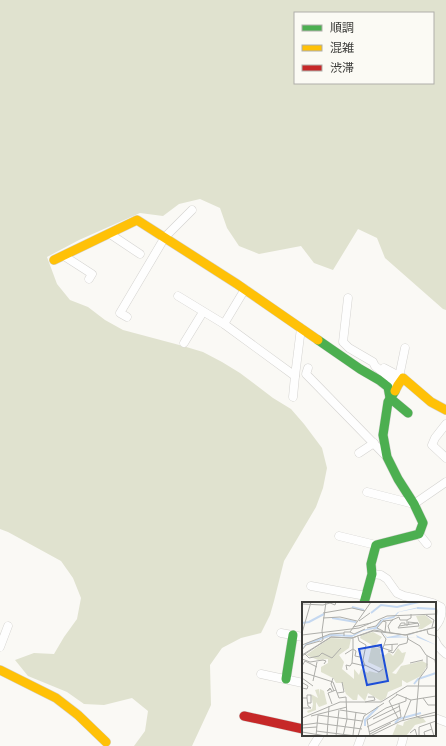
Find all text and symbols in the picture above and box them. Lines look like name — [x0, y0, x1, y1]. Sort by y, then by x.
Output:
legend — [294, 12, 434, 84]
text: 順調 — [330, 19, 354, 35]
text: 混雑 — [330, 39, 354, 55]
text: 渋滞 — [330, 59, 354, 75]
inset map — [302, 602, 436, 736]

